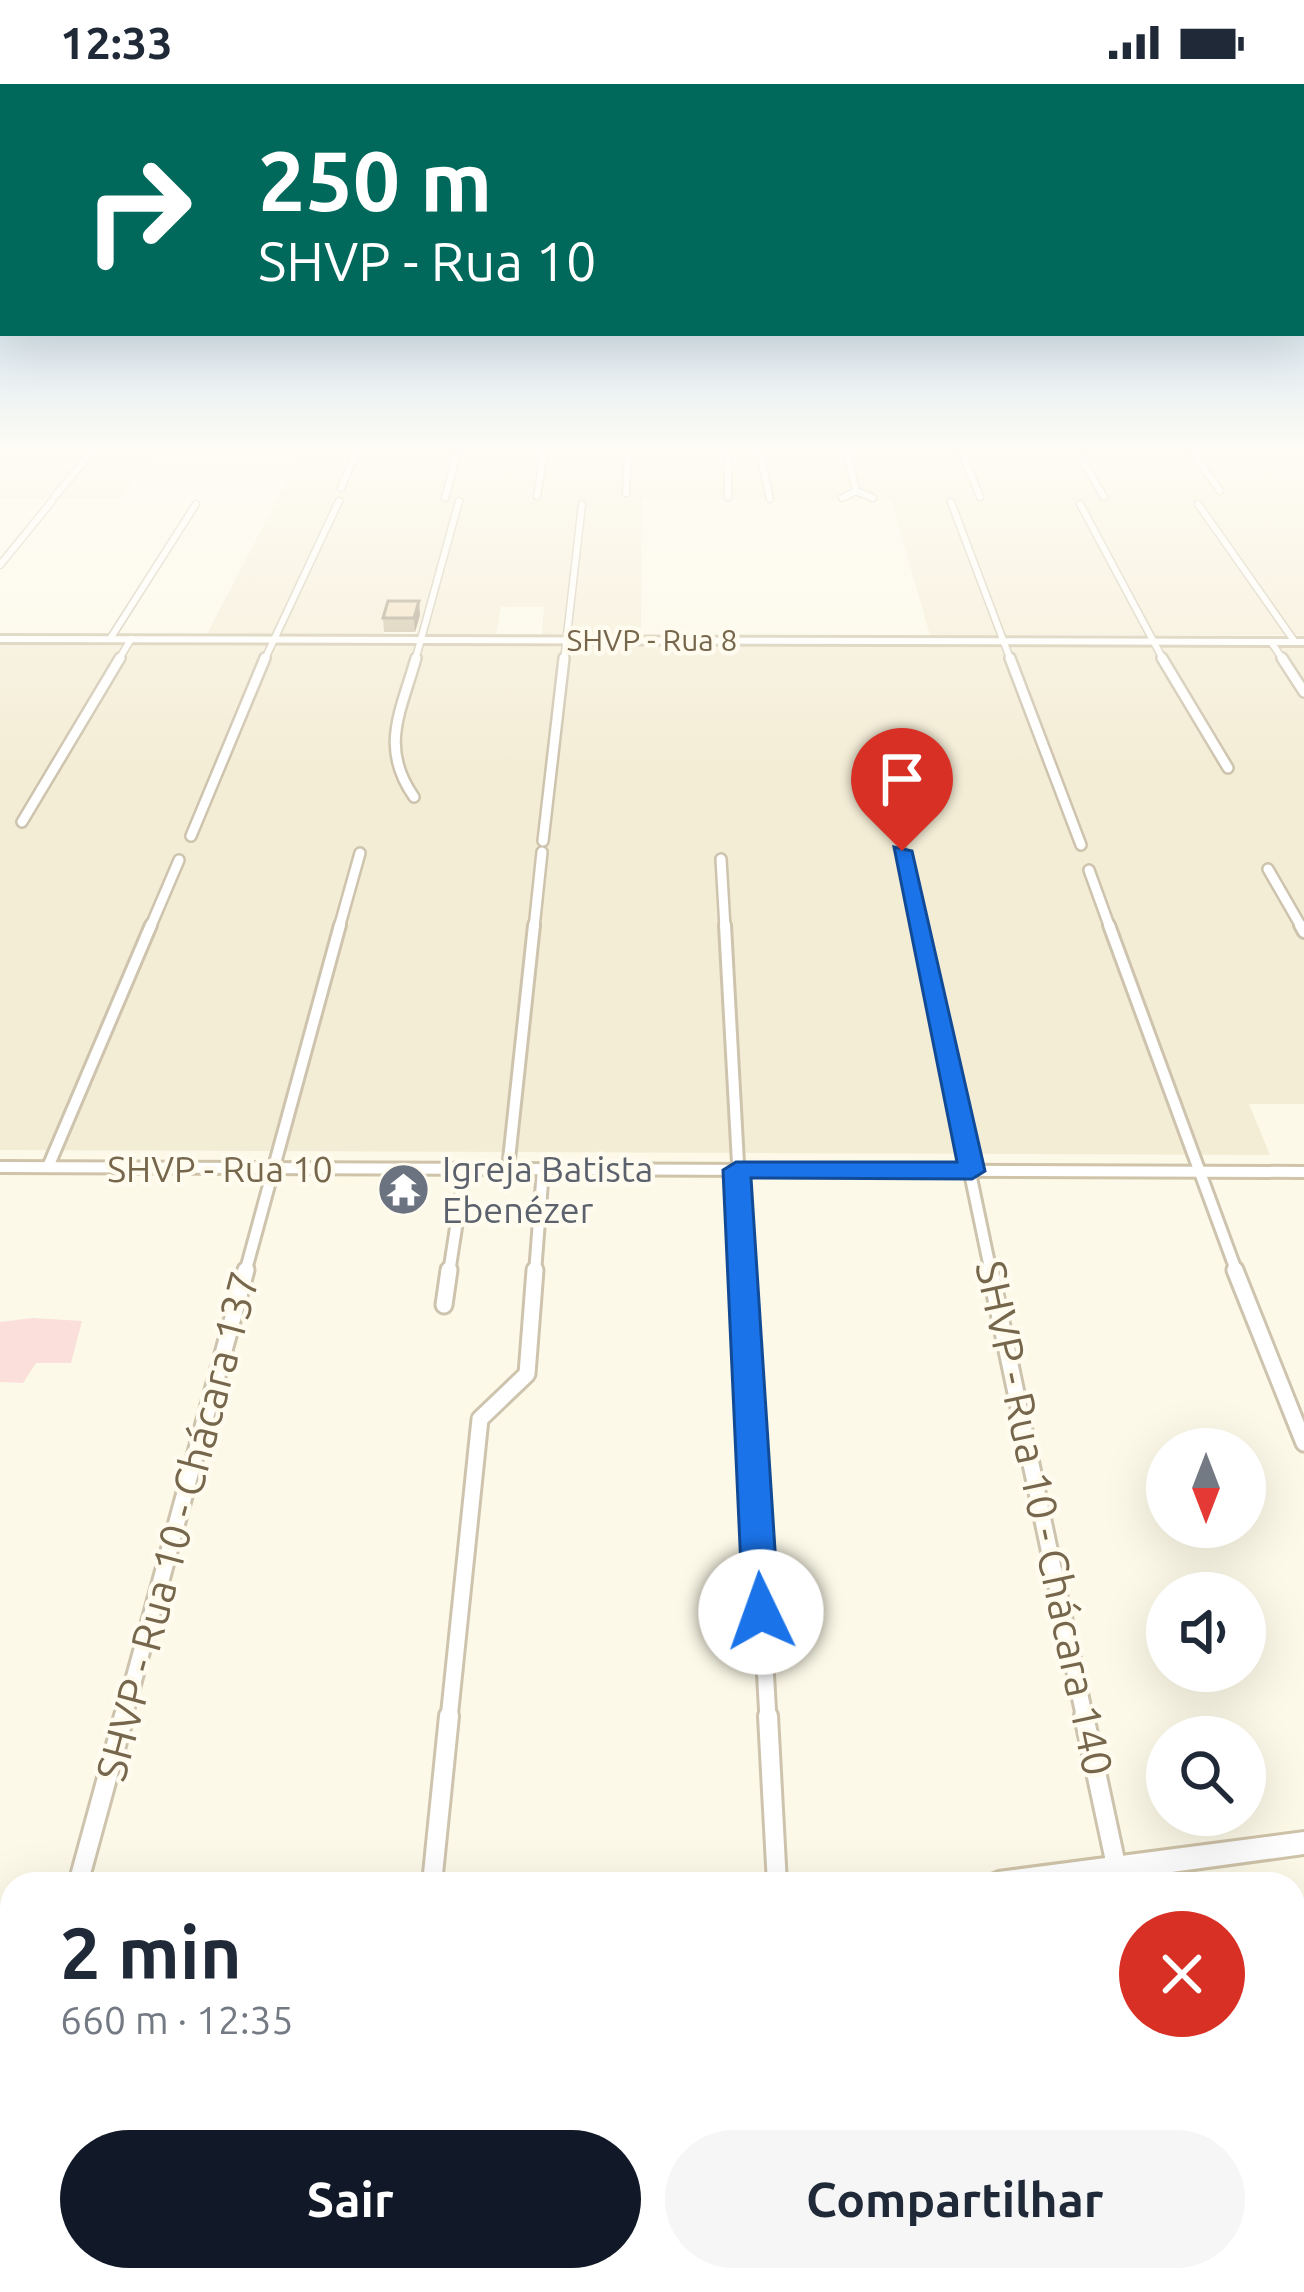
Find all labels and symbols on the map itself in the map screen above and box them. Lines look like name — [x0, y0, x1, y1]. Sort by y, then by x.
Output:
street label: SHVP - Rua 8 — [566, 623, 738, 657]
pin — [851, 728, 953, 851]
street label: SHVP - Rua 10 — [107, 1148, 333, 1189]
place label: Igreja Batista Ebenézer — [442, 1148, 653, 1230]
temple icon: Igreja Batista Ebenézer — [375, 1161, 431, 1217]
street label: SHVP - Rua 10 - Chácara 140 — [967, 1256, 1123, 1780]
street label: SHVP - Rua 10 - Chácara 137 — [86, 1266, 268, 1786]
north arrow — [1146, 1428, 1266, 1548]
position arrow — [698, 1549, 824, 1675]

